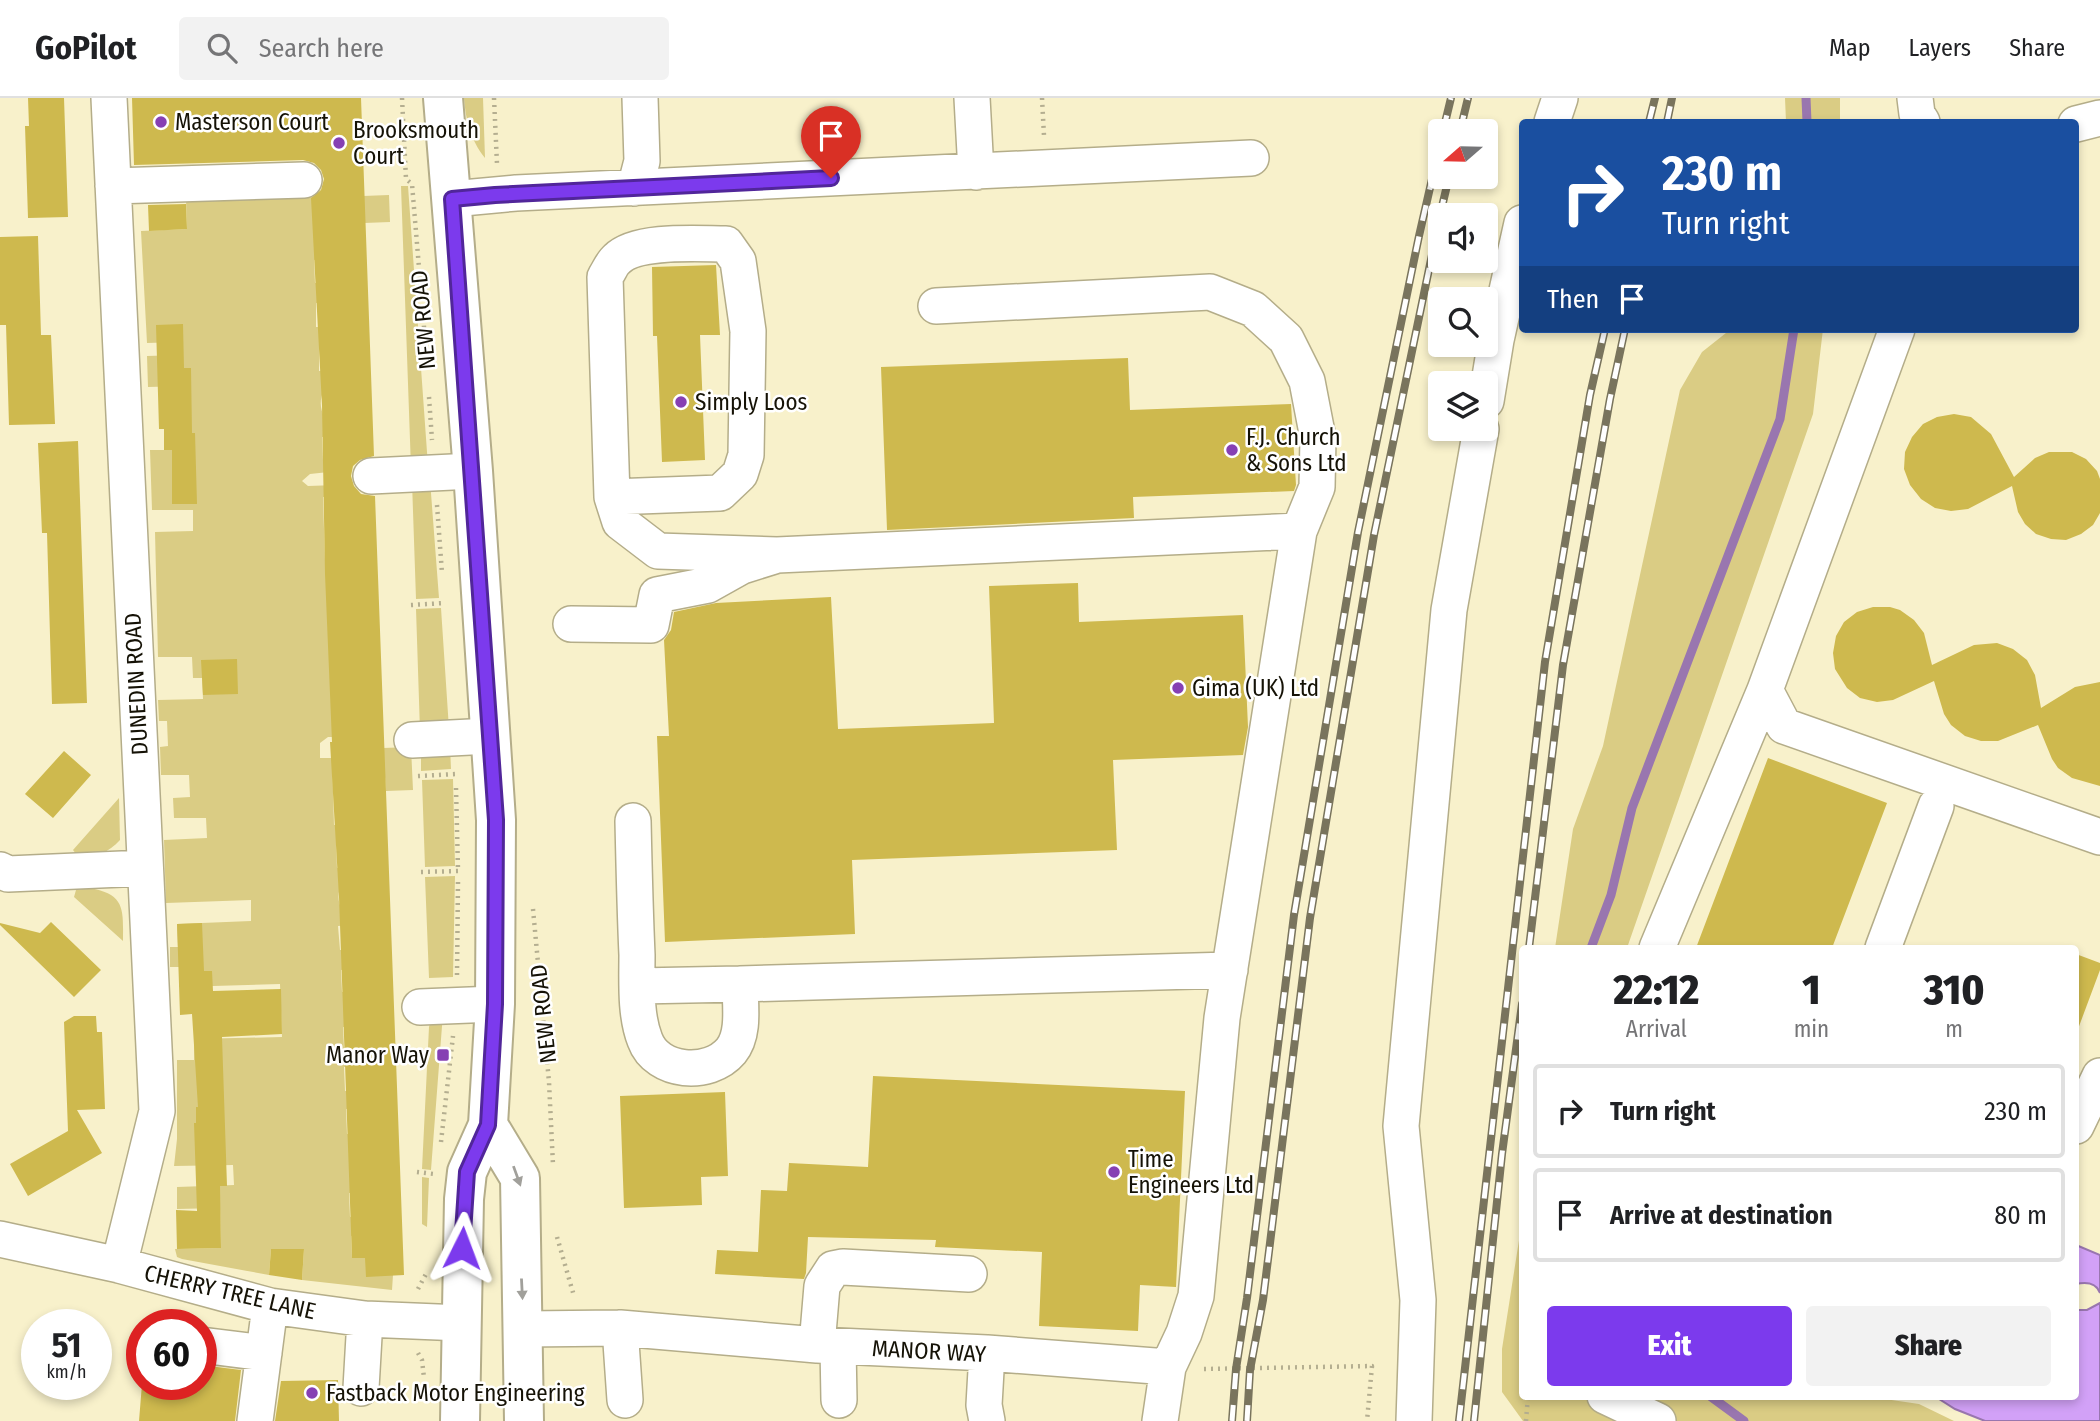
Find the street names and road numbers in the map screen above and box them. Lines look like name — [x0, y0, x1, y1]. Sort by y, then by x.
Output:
street label: NEW ROAD — [405, 269, 441, 371]
street label: DUNEDIN ROAD — [118, 612, 154, 756]
street label: NEW ROAD — [524, 963, 562, 1065]
street label: CHERRY TREE LANE — [142, 1259, 318, 1325]
street label: MANOR WAY — [871, 1334, 987, 1368]

